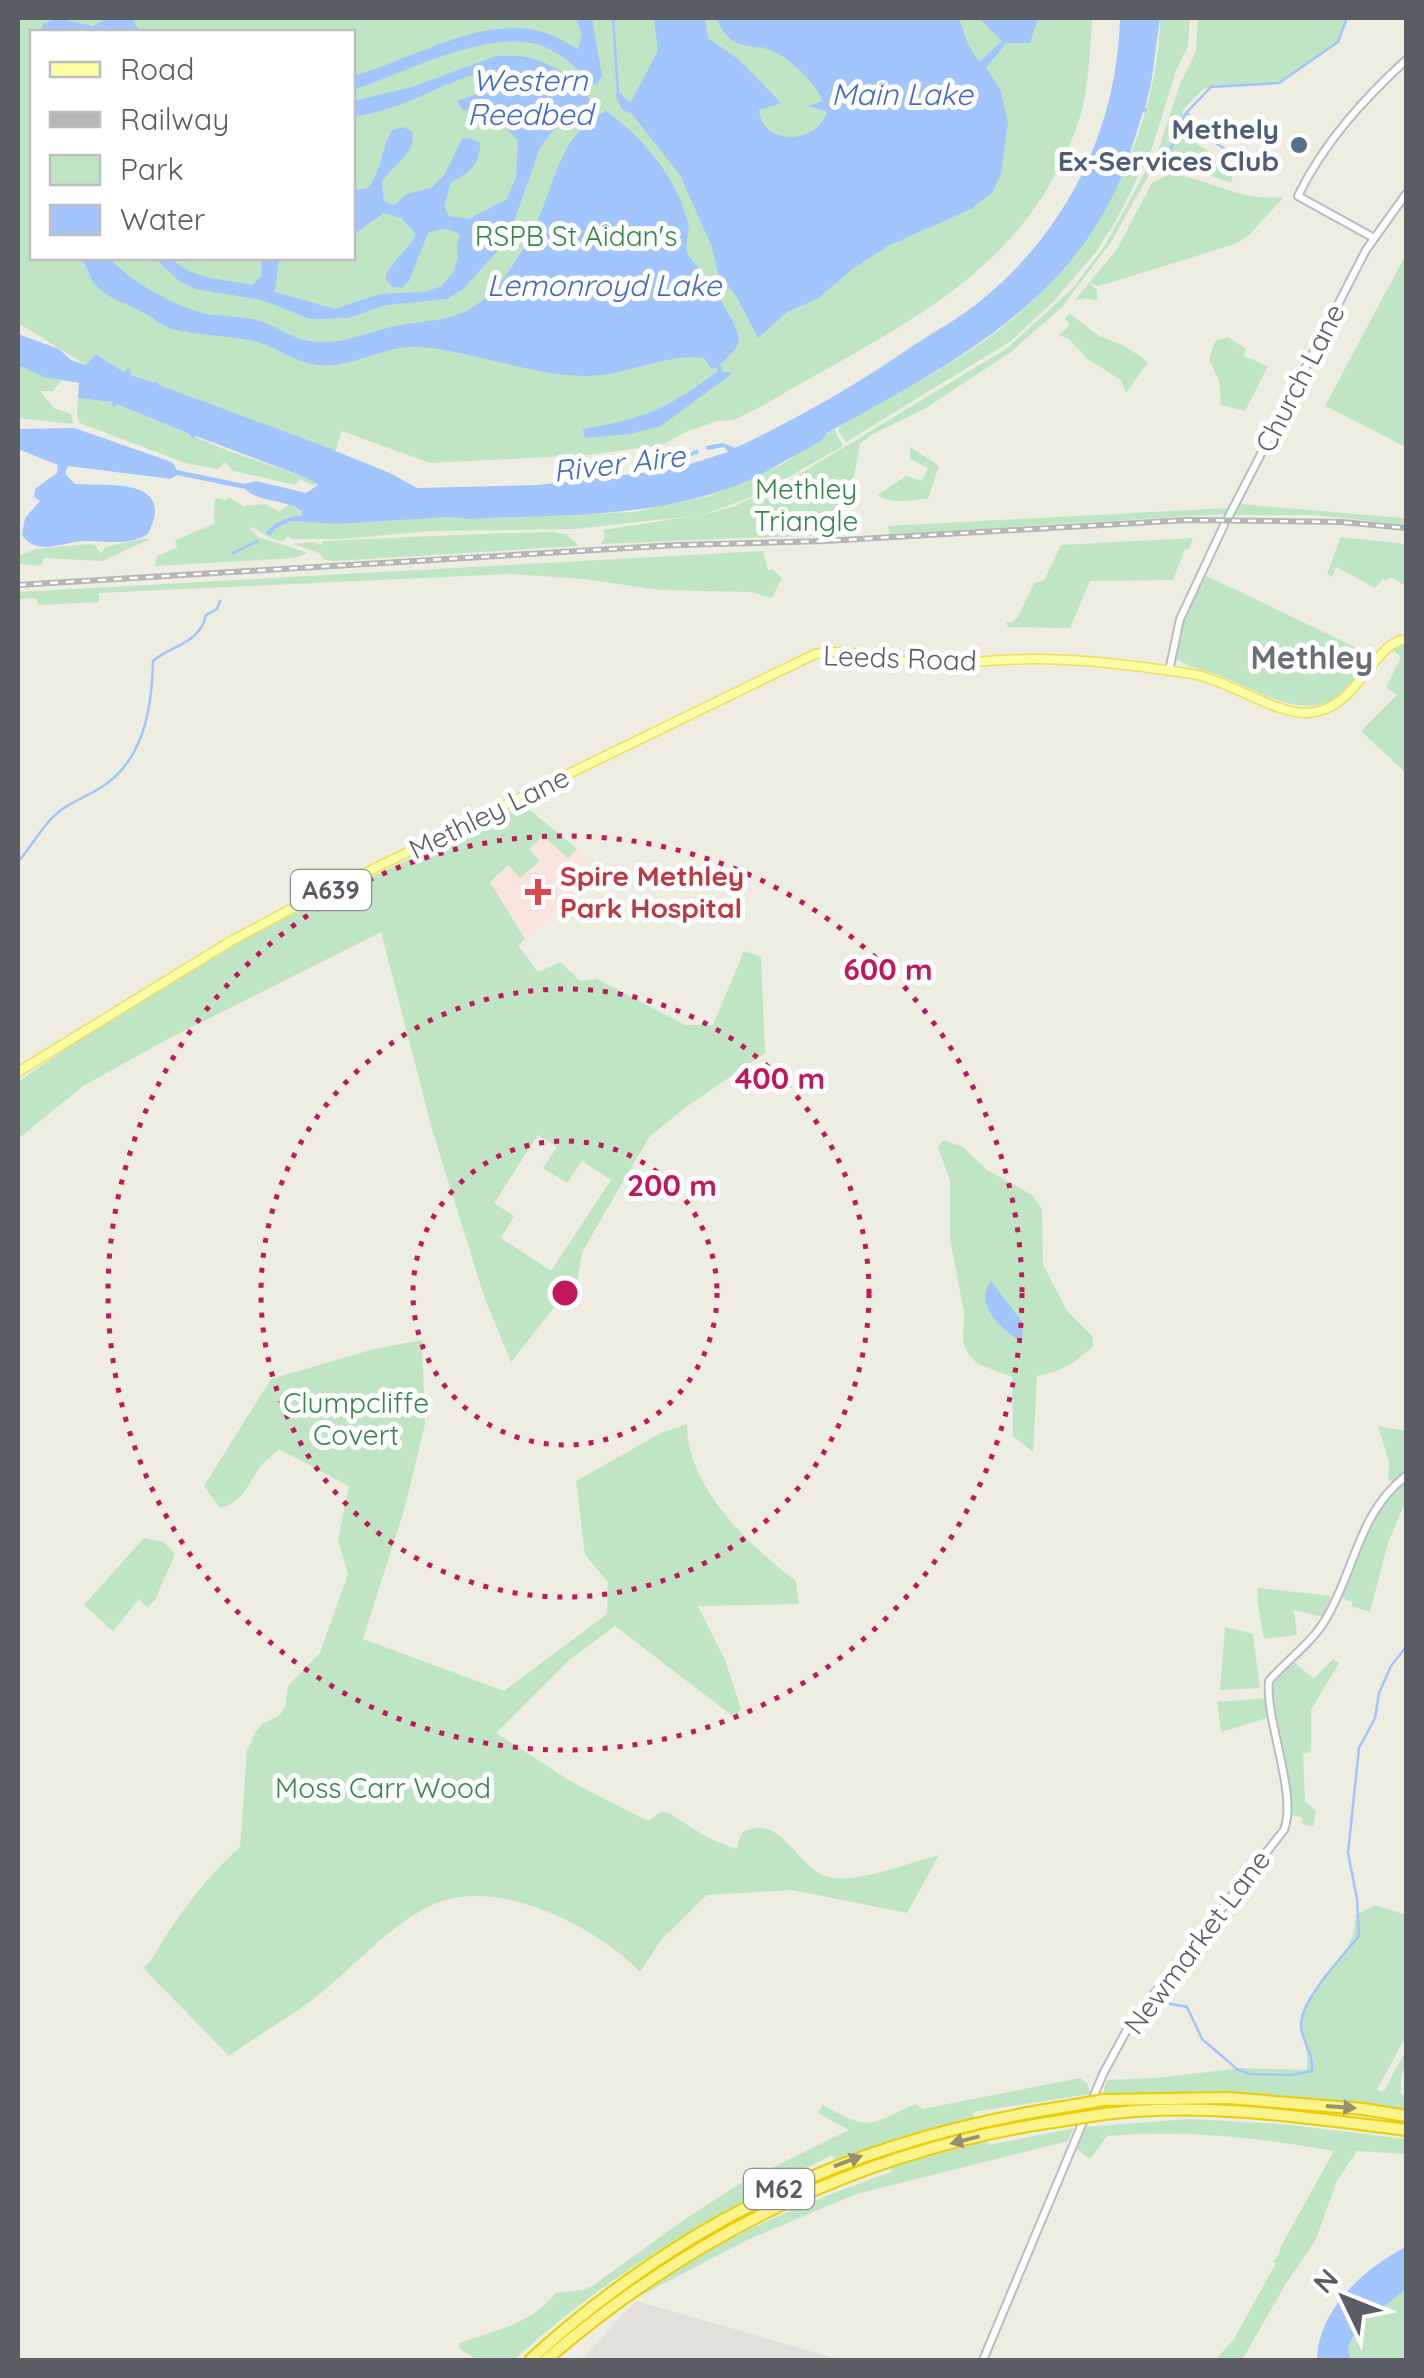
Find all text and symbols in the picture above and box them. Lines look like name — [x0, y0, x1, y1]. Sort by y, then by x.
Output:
legend — [30, 30, 355, 260]
text: Road — [120, 50, 194, 88]
water label: Western Reedbed — [467, 61, 596, 133]
water label: Main Lake — [831, 75, 974, 113]
text: Railway — [120, 100, 229, 138]
place label: Methely Ex-Services Club — [1058, 111, 1279, 178]
marker: Methely Ex-Services Club — [1288, 134, 1310, 156]
text: Park — [120, 150, 184, 188]
text: Water — [120, 200, 206, 238]
park label: RSPB St Aidan's — [475, 218, 677, 253]
water label: Lemonroyd Lake — [487, 266, 722, 304]
street label: Church Lane — [1247, 298, 1352, 458]
water label: River Aire — [551, 436, 688, 490]
park label: Methley Triangle — [754, 471, 858, 538]
street label: Leeds Road — [823, 637, 977, 678]
district label: Methley — [1251, 637, 1373, 677]
street label: Methley Lane — [403, 759, 574, 866]
place label: Spire Methley Park Hospital — [560, 858, 744, 925]
road number: A639 — [291, 870, 371, 910]
marker: Spire Methley Park Hospital — [525, 879, 551, 905]
text: 600 m — [843, 950, 933, 988]
text: 400 m — [735, 1059, 825, 1097]
text: 200 m — [627, 1166, 717, 1204]
centre of rings — [547, 1275, 583, 1311]
park label: Clumpcliffe Covert — [283, 1385, 429, 1452]
park label: Moss Carr Wood — [275, 1770, 491, 1805]
street label: Newmarket Lane — [1116, 1843, 1277, 2041]
one-way arrow — [1325, 2099, 1357, 2115]
one-way arrow — [949, 2133, 980, 2148]
one-way arrow — [833, 2153, 863, 2169]
road number: M62 — [744, 2169, 814, 2209]
north arrow — [1294, 2248, 1394, 2348]
text: N — [1306, 2261, 1345, 2300]

